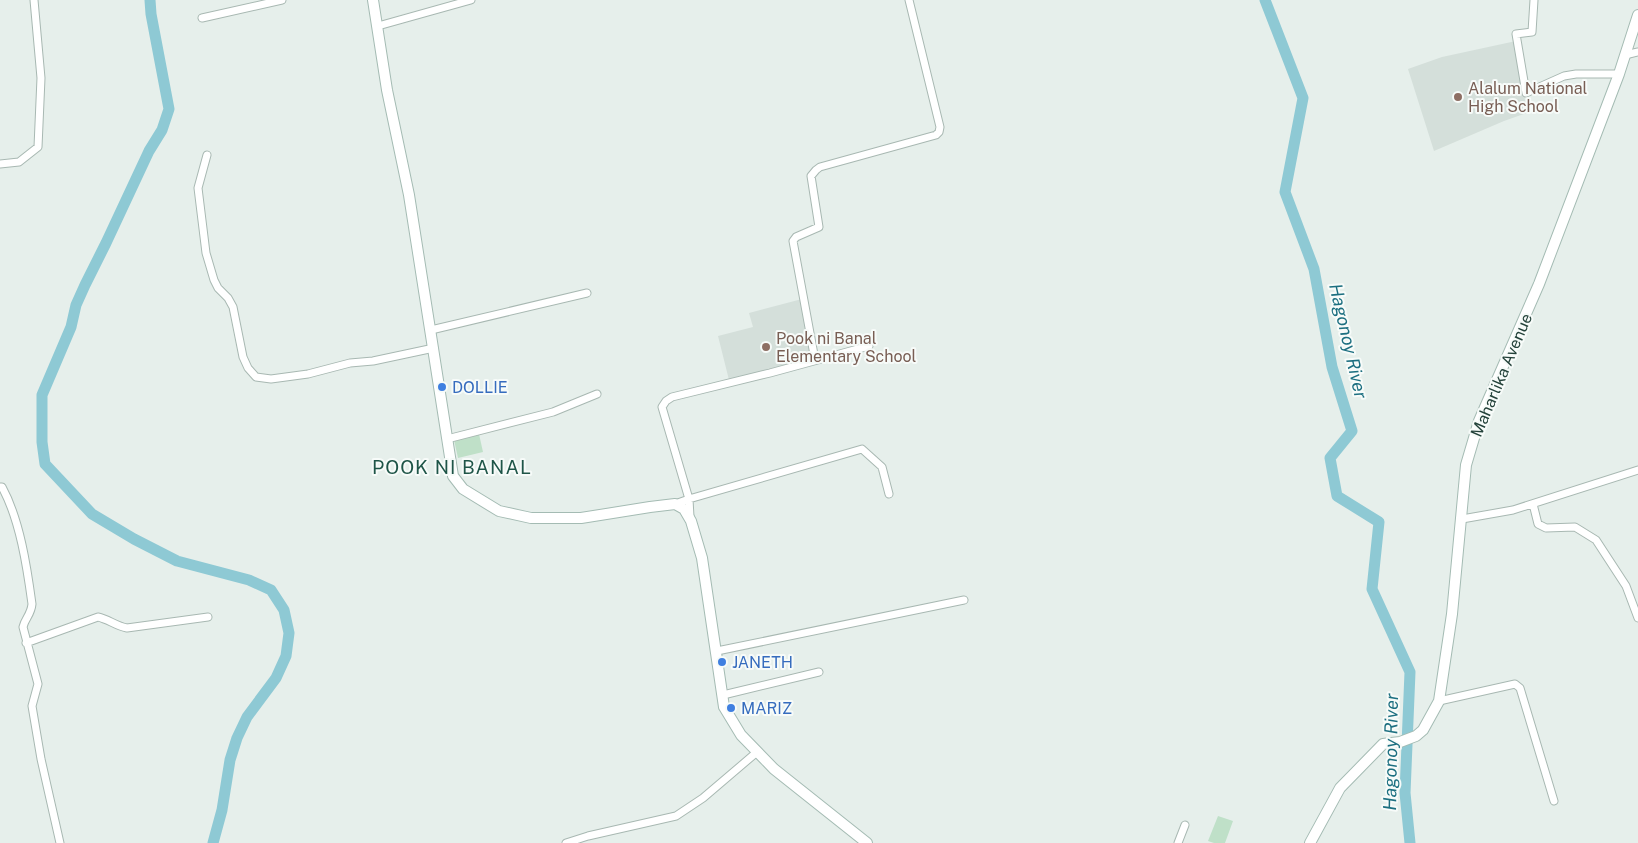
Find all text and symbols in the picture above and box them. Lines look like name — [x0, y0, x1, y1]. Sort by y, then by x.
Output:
place label: Alalum National High School — [1468, 79, 1587, 116]
marker: Alalum National High School — [1452, 91, 1464, 103]
water label: Hagonoy River — [1325, 281, 1372, 401]
street label: Maharlika Avenue — [1467, 310, 1536, 440]
place label: Pook ni Banal Elementary School — [776, 329, 917, 366]
marker: Pook ni Banal Elementary School — [760, 341, 772, 353]
place label: DOLLIE — [452, 378, 508, 397]
marker: DOLLIE — [436, 381, 448, 393]
district label: POOK NI BANAL — [372, 456, 532, 478]
place label: JANETH — [732, 653, 793, 672]
marker: JANETH — [716, 656, 728, 668]
water label: Hagonoy River — [1379, 693, 1402, 811]
place label: MARIZ — [741, 699, 792, 718]
marker: MARIZ — [725, 702, 737, 714]

